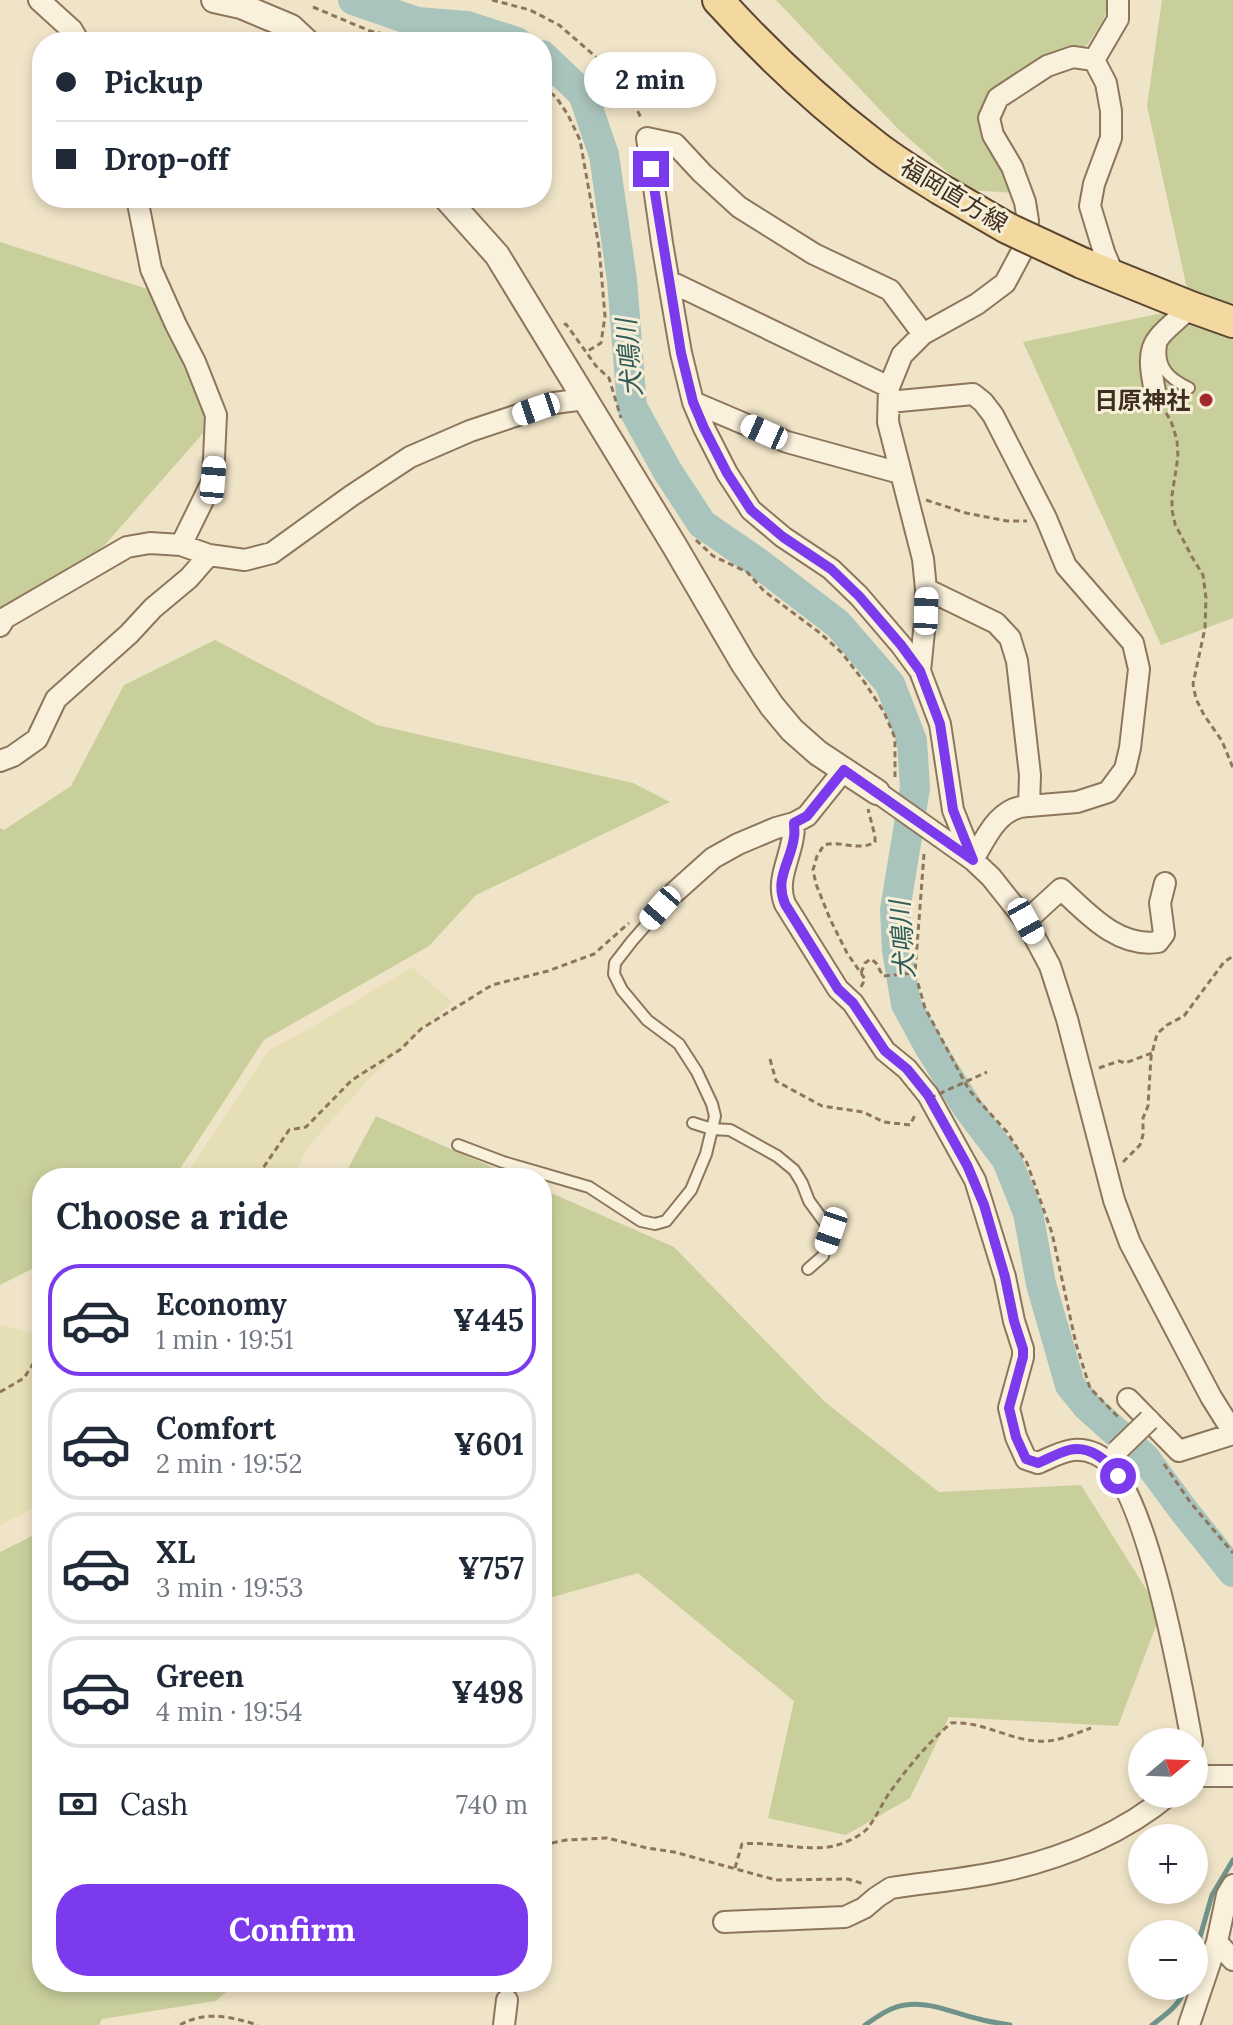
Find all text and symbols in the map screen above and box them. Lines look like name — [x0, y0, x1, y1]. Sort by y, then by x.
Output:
callout: 2 min — [585, 53, 717, 109]
text: Pickup — [104, 63, 203, 101]
text: 2 min — [615, 63, 685, 96]
text: Drop-off — [104, 140, 229, 178]
route end — [633, 151, 669, 187]
street label: 福岡直方線 — [895, 151, 1013, 239]
water label: 犬鳴川 — [609, 315, 649, 398]
place label: 日原神社 — [1094, 385, 1190, 416]
car — [509, 390, 563, 428]
marker: 日原神社 — [1197, 391, 1215, 409]
car — [737, 411, 791, 453]
car — [199, 455, 227, 505]
car — [913, 587, 939, 635]
car — [635, 882, 685, 934]
car — [1004, 894, 1048, 948]
water label: 犬鳴川 — [883, 897, 921, 980]
text: Choose a ride — [56, 1193, 288, 1239]
car — [812, 1204, 850, 1258]
icon: car — [60, 1284, 132, 1356]
text: Economy — [156, 1285, 287, 1323]
text: ¥445 — [453, 1301, 524, 1339]
text: 1 min · 19:51 — [156, 1323, 293, 1356]
icon: car — [60, 1408, 132, 1480]
text: Comfort — [156, 1409, 276, 1447]
text: ¥601 — [454, 1425, 524, 1463]
text: 2 min · 19:52 — [156, 1447, 302, 1480]
route start — [1100, 1458, 1136, 1494]
icon: car — [60, 1532, 132, 1604]
text: XL — [156, 1533, 195, 1571]
text: ¥757 — [458, 1549, 524, 1587]
text: 3 min · 19:53 — [156, 1571, 303, 1604]
icon: car — [60, 1656, 132, 1728]
text: Green — [156, 1657, 244, 1695]
text: ¥498 — [451, 1673, 524, 1711]
text: 4 min · 19:54 — [156, 1695, 303, 1728]
north arrow — [1128, 1728, 1208, 1808]
map controls — [1128, 1728, 1208, 2000]
icon: cash — [56, 1782, 100, 1826]
text: Cash — [120, 1785, 188, 1823]
text: 740 m — [456, 1788, 528, 1821]
button: + — [1128, 1824, 1208, 1904]
button: Confirm — [56, 1884, 528, 1976]
button: − — [1128, 1920, 1208, 2000]

